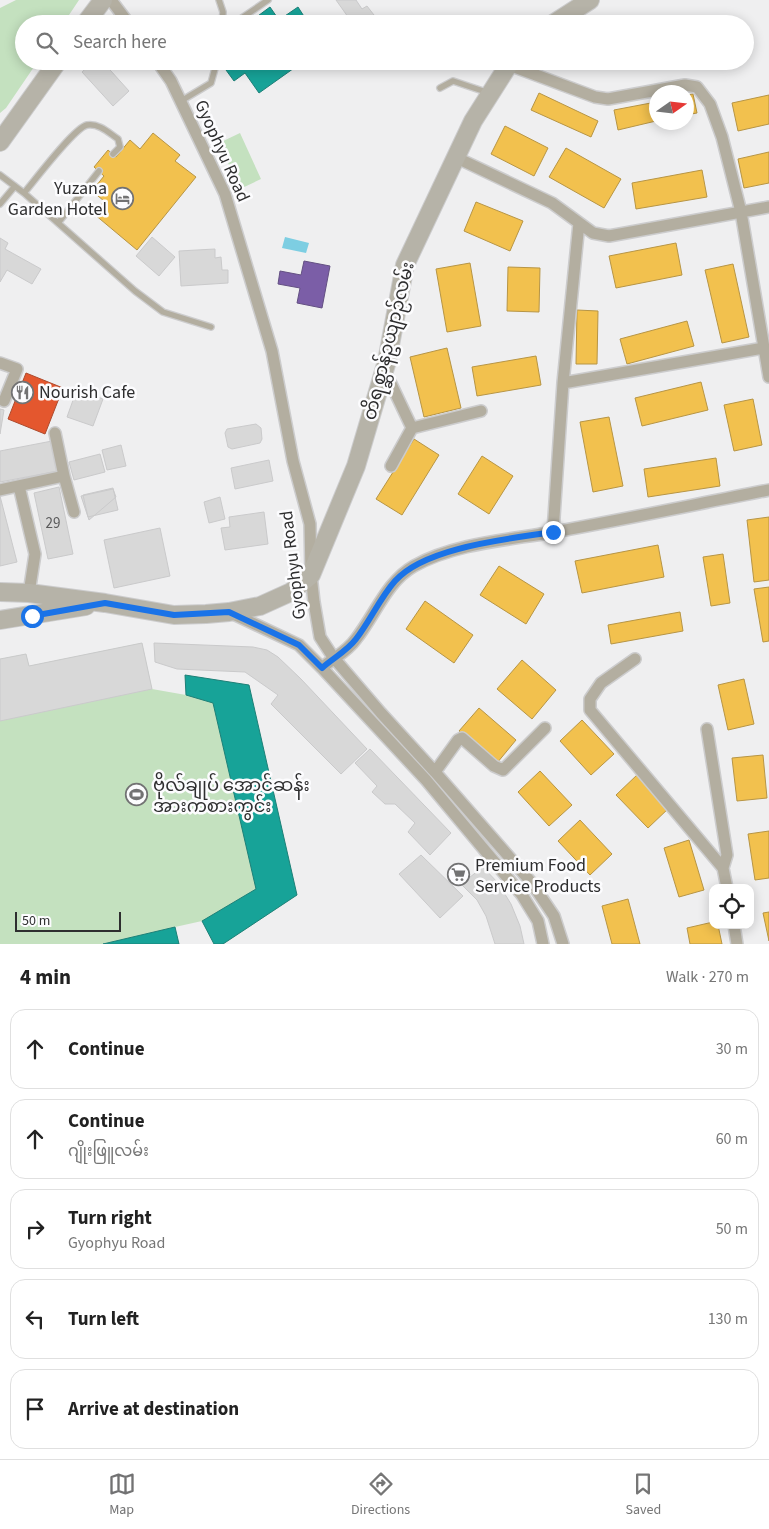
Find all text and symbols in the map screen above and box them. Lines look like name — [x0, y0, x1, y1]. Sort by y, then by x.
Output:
search box — [15, 15, 754, 70]
icon: search — [33, 29, 61, 57]
text: Search here — [73, 29, 167, 56]
north arrow — [649, 85, 694, 130]
street label: Gyophyu Road — [188, 96, 256, 206]
place label: Yuzana Garden Hotel — [8, 176, 107, 222]
hotel icon: Yuzana Garden Hotel — [111, 186, 135, 210]
street label: တိရစ္ဆာန်ဥယျာဉ်လမ်း — [355, 259, 423, 423]
restaurant icon: Nourish Cafe — [11, 380, 35, 404]
place label: Nourish Cafe — [39, 380, 135, 405]
street label: Gyophyu Road — [274, 509, 312, 621]
house number: 29 — [46, 513, 60, 534]
route end — [542, 521, 565, 544]
route start — [21, 605, 44, 628]
place label: ဗိုလ်ချုပ် အောင်ဆန်း အားကစားကွင်း — [153, 771, 310, 821]
sports icon: ဗိုလ်ချုပ် အောင်ဆန်း အားကစားကွင်း — [125, 783, 149, 807]
place label: Premium Food Service Products — [475, 853, 601, 899]
supermarket icon: Premium Food Service Products — [447, 863, 471, 887]
map controls — [709, 884, 754, 929]
button: locate — [709, 884, 754, 929]
scale bar — [15, 909, 121, 932]
text: 50 m — [22, 911, 50, 931]
text: 4 min — [20, 962, 71, 992]
text: Walk · 270 m — [666, 966, 749, 988]
icon: ahead — [21, 1035, 49, 1063]
text: Continue — [68, 1036, 145, 1063]
text: 30 m — [716, 1038, 748, 1060]
text: Continue — [68, 1108, 145, 1135]
icon: ahead — [21, 1125, 49, 1153]
text: 60 m — [716, 1128, 748, 1150]
text: ဂျိုးဖြူလမ်း — [68, 1140, 149, 1162]
text: Turn right — [68, 1205, 152, 1232]
icon: right — [21, 1215, 49, 1243]
text: 50 m — [716, 1218, 748, 1240]
text: Gyophyu Road — [68, 1232, 165, 1254]
icon: left — [21, 1305, 49, 1333]
text: Turn left — [68, 1306, 139, 1333]
text: 130 m — [708, 1308, 748, 1330]
icon: arrive — [21, 1395, 49, 1423]
text: Arrive at destination — [68, 1396, 239, 1423]
tab: Map — [108, 1470, 136, 1520]
tab: Directions — [351, 1470, 410, 1520]
tab: Saved — [626, 1470, 661, 1520]

